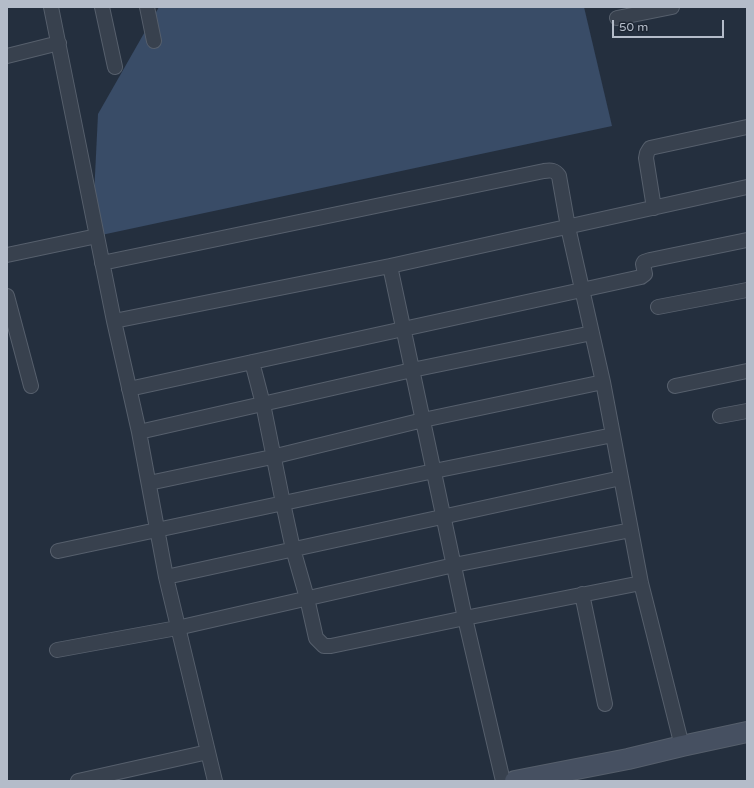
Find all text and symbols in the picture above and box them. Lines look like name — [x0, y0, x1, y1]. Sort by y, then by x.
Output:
scale bar — [614, 12, 726, 38]
text: 50 m — [619, 20, 648, 34]

